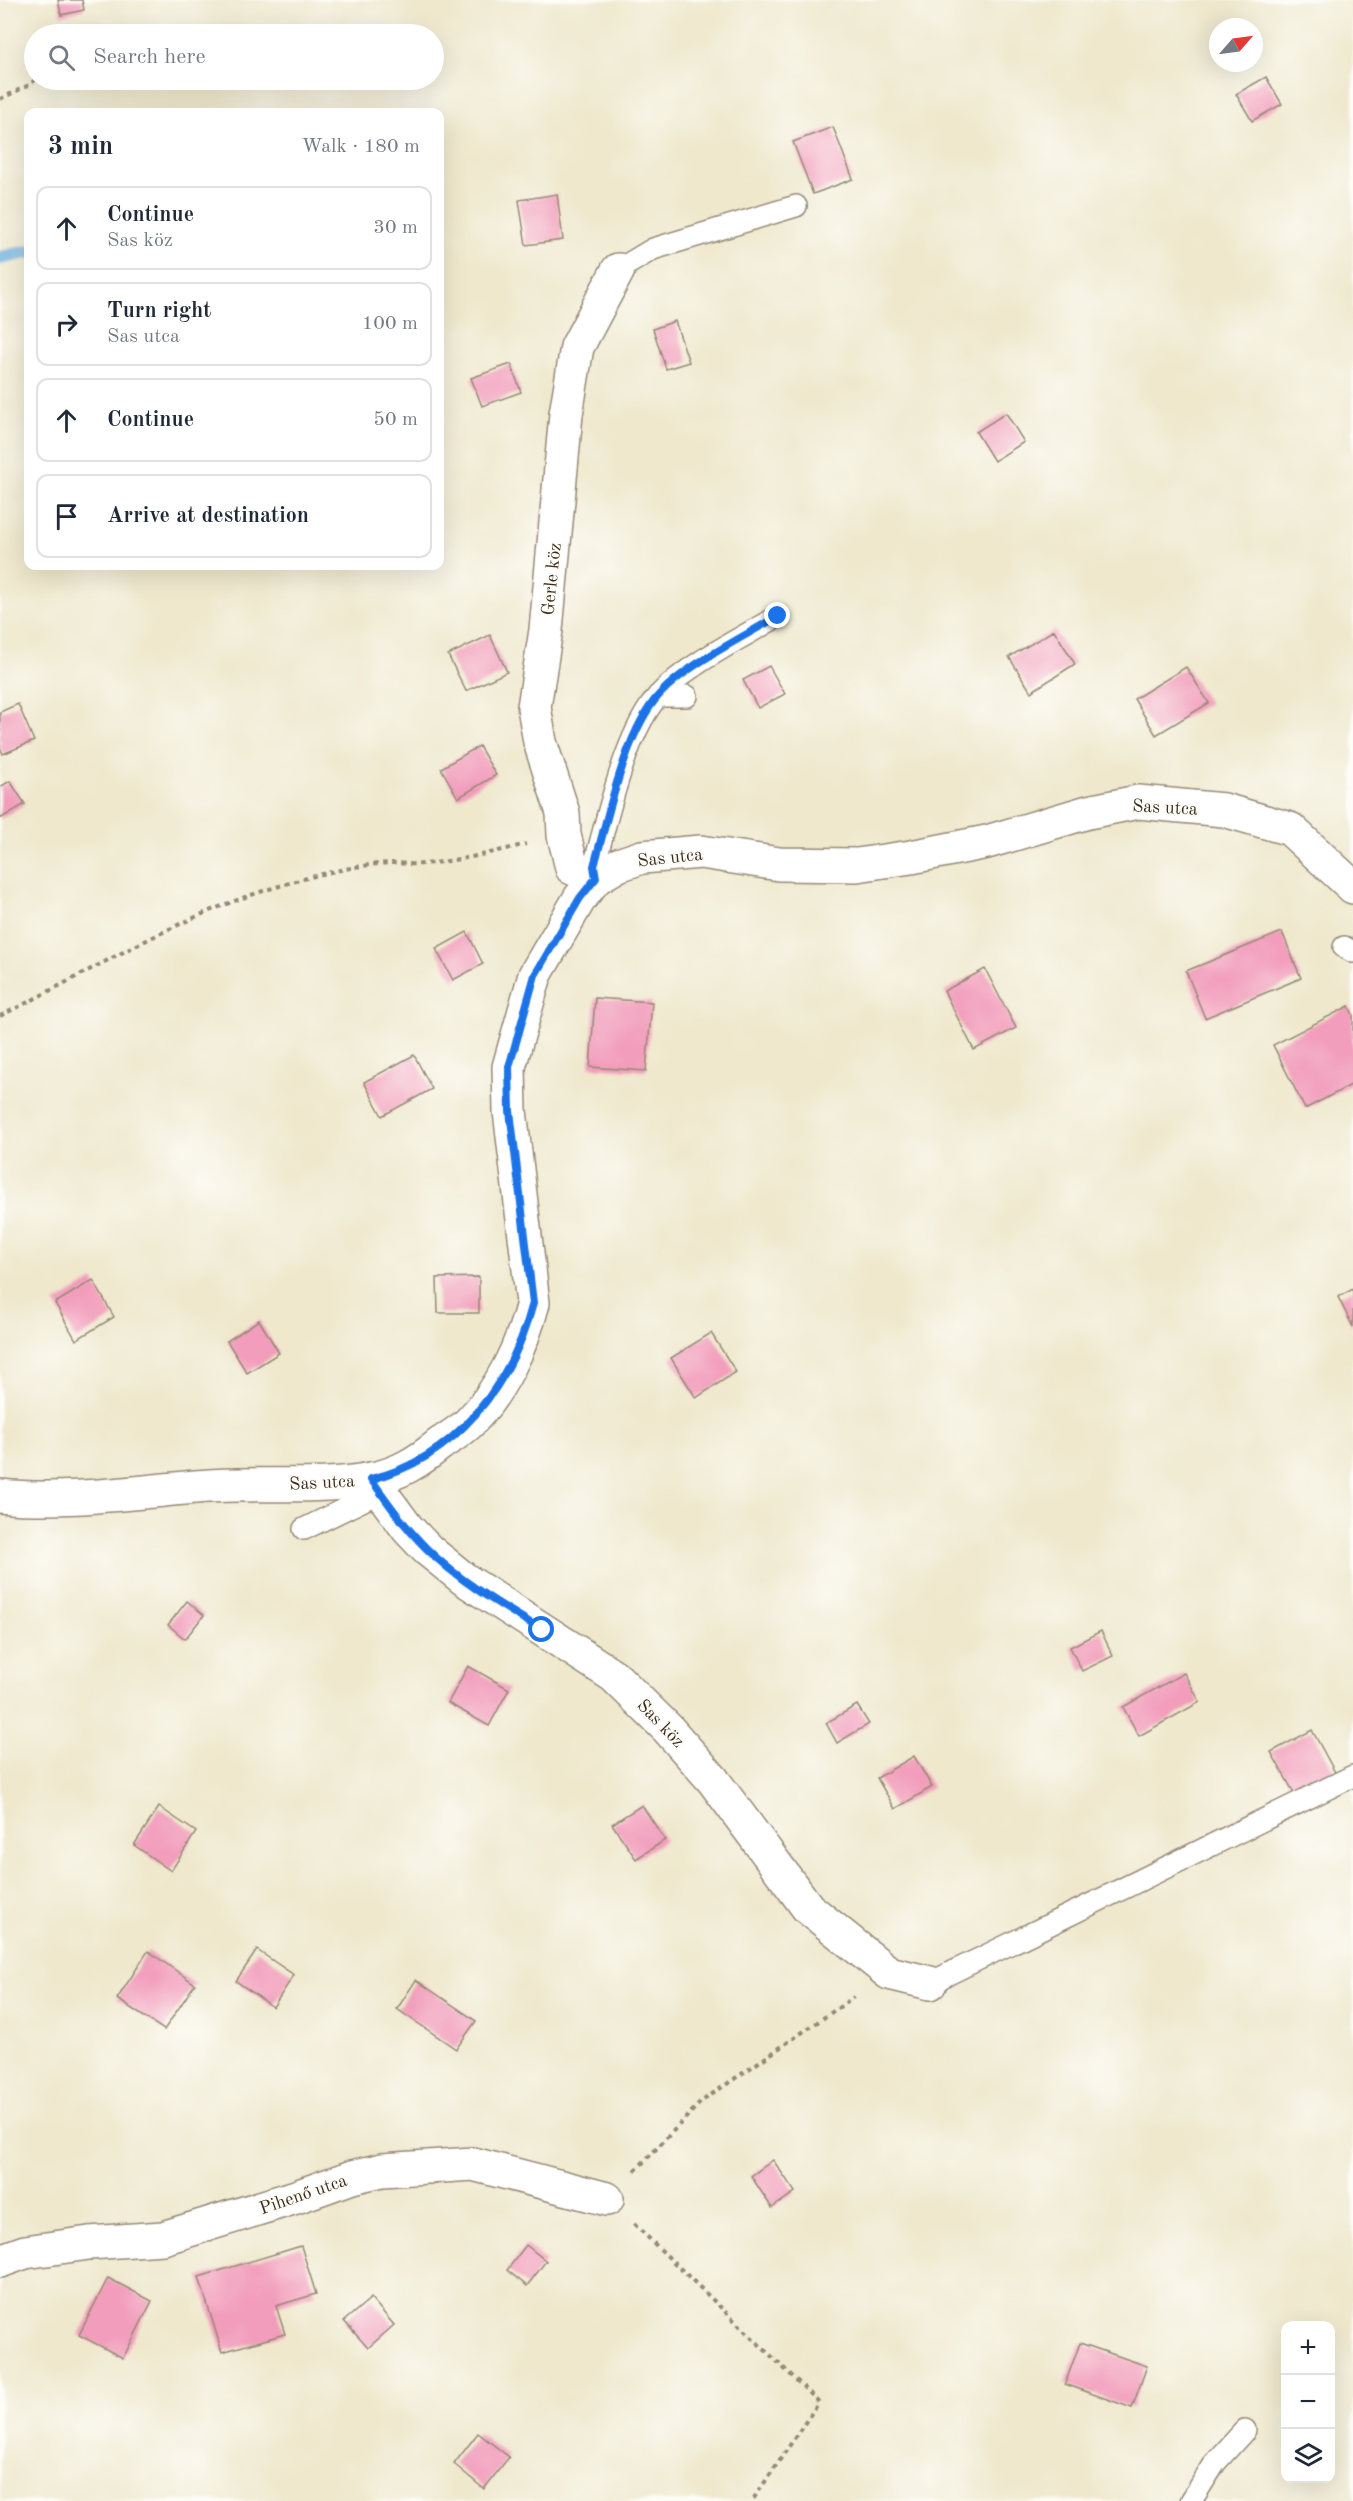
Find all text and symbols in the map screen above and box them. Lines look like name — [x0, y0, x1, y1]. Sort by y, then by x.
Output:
north arrow — [1209, 18, 1263, 72]
search box — [24, 24, 444, 90]
icon: search — [45, 41, 78, 74]
text: Search here — [93, 46, 206, 68]
text: 3 min — [48, 134, 113, 160]
text: Walk · 180 m — [301, 137, 420, 157]
text: Continue — [107, 204, 194, 226]
icon: ahead — [50, 212, 83, 245]
text: 30 m — [373, 218, 418, 238]
text: Sas köz — [107, 231, 173, 251]
text: Turn right — [107, 300, 211, 322]
icon: right — [50, 308, 83, 341]
text: 100 m — [362, 314, 418, 334]
text: Sas utca — [107, 327, 180, 347]
icon: ahead — [50, 404, 83, 437]
text: Continue — [107, 409, 194, 431]
text: 50 m — [373, 410, 418, 430]
icon: arrive — [50, 500, 83, 533]
text: Arrive at destination — [107, 505, 309, 527]
street label: Gerle köz — [539, 542, 565, 616]
route end — [764, 602, 790, 628]
street label: Sas utca — [1132, 797, 1198, 819]
street label: Sas utca — [637, 846, 704, 870]
street label: Sas utca — [289, 1472, 355, 1494]
route start — [528, 1616, 554, 1642]
street label: Sas köz — [633, 1696, 687, 1751]
street label: Pihenő utca — [257, 2172, 350, 2218]
map controls — [1281, 2321, 1335, 2483]
button: + — [1281, 2321, 1335, 2375]
button: − — [1281, 2375, 1335, 2429]
button: layers — [1281, 2429, 1335, 2483]

